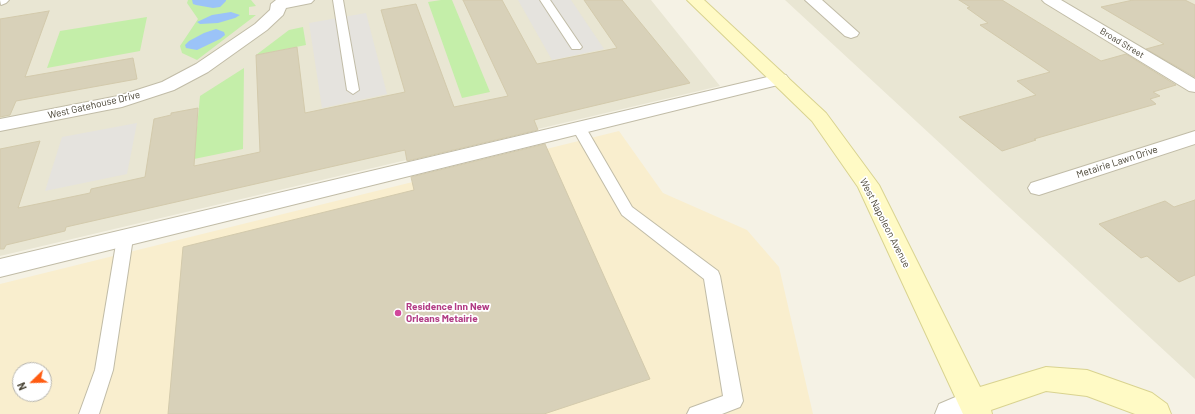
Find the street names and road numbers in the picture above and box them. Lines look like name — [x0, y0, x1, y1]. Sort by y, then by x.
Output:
street label: Broad Street — [1098, 26, 1146, 60]
street label: West Gatehouse Drive — [47, 89, 141, 121]
street label: Metairie Lawn Drive — [1075, 143, 1159, 181]
street label: West Napoleon Avenue — [857, 176, 913, 270]

